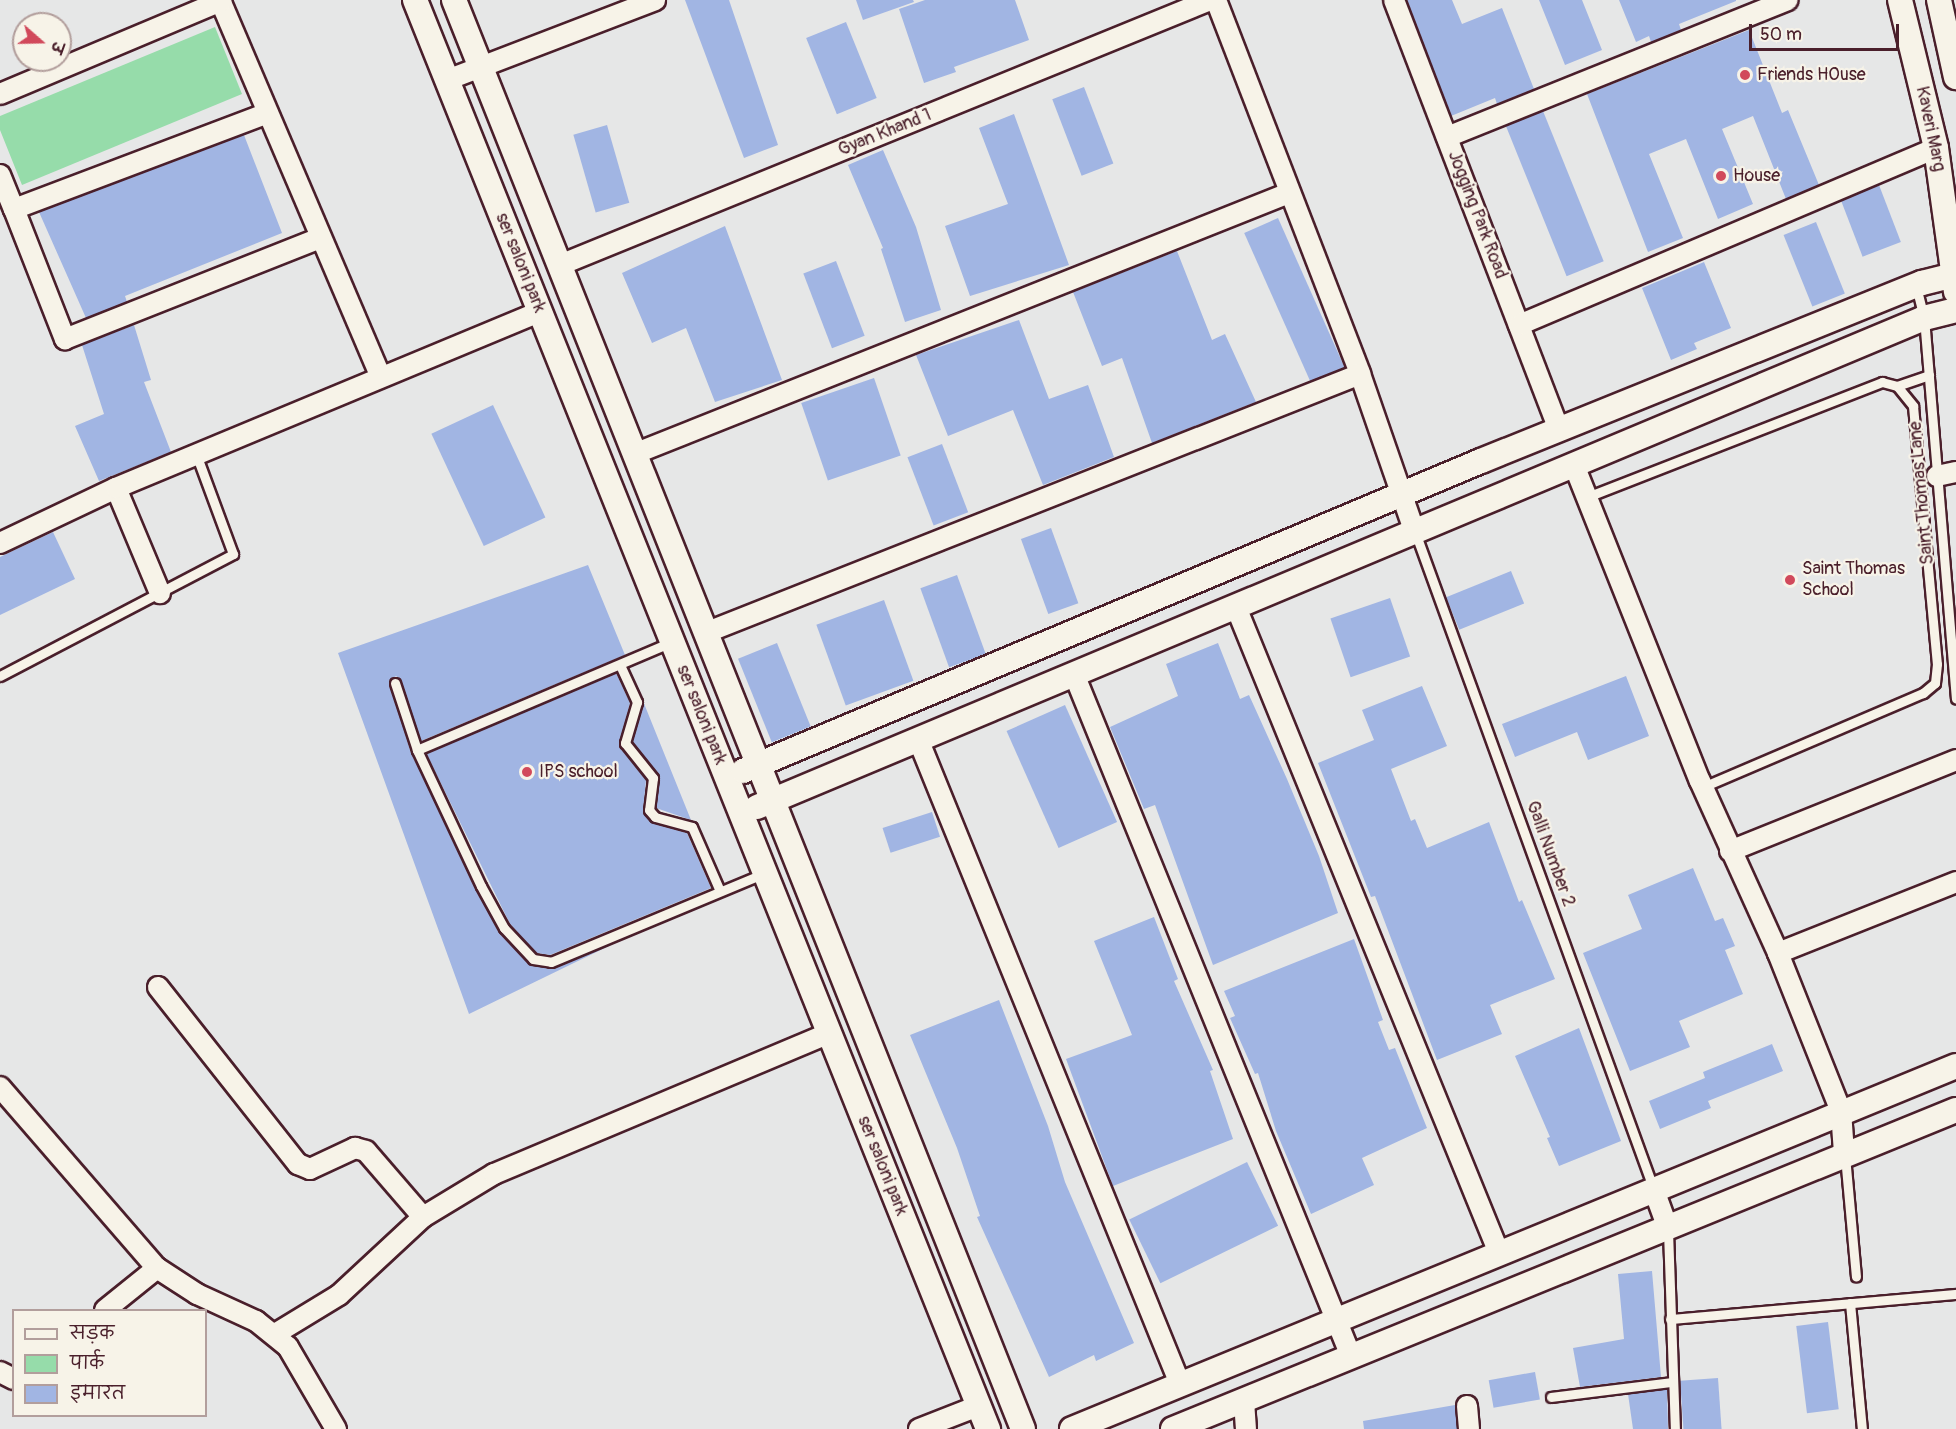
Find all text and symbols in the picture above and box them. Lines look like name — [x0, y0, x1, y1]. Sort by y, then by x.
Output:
north arrow — [12, 12, 72, 72]
scale bar — [1752, 12, 1902, 50]
text: 50 m — [1760, 23, 1802, 46]
text: उ — [46, 39, 68, 56]
place label: Friends HOuse — [1757, 64, 1866, 86]
marker: Friends HOuse — [1738, 68, 1752, 82]
street label: Kaveri Marg — [1910, 84, 1950, 174]
street label: Gyan Khand 1 — [835, 105, 935, 161]
street label: Jogging Park Road — [1443, 148, 1511, 282]
place label: House — [1733, 165, 1780, 187]
marker: House — [1714, 169, 1728, 183]
street label: ser saloni park — [490, 210, 550, 316]
street label: Saint Thomas Lane — [1905, 420, 1939, 566]
place label: Saint Thomas School — [1802, 559, 1905, 602]
marker: Saint Thomas School — [1783, 573, 1797, 587]
street label: ser saloni park — [671, 662, 731, 768]
place label: IPS school — [539, 761, 618, 783]
marker: IPS school — [520, 765, 534, 779]
street label: Galli Number 2 — [1521, 798, 1579, 910]
street label: ser saloni park — [852, 1113, 912, 1219]
legend — [12, 1309, 207, 1417]
text: सड़क — [70, 1322, 114, 1345]
text: पार्क — [70, 1352, 104, 1375]
text: इमारत — [70, 1382, 125, 1405]

